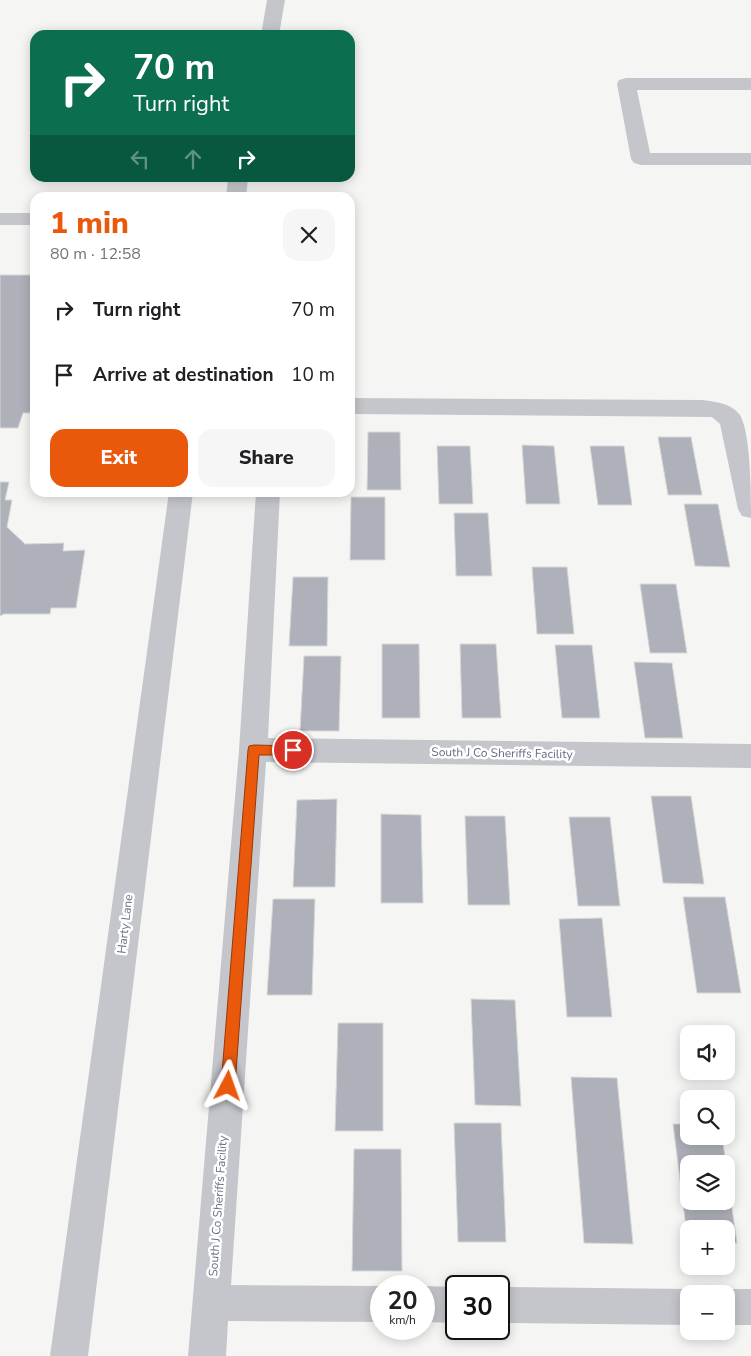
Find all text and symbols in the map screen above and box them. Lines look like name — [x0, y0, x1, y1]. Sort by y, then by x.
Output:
text: 70 m — [133, 44, 215, 91]
icon: right — [50, 50, 115, 115]
text: Turn right — [133, 89, 229, 119]
icon: left — [126, 145, 154, 173]
icon: ahead — [179, 145, 207, 173]
icon: right — [232, 145, 260, 173]
text: 1 min — [50, 203, 129, 244]
button: close — [283, 209, 335, 261]
text: 80 m · 12:58 — [50, 243, 141, 265]
icon: right — [50, 296, 78, 324]
text: Turn right — [93, 297, 180, 323]
text: 70 m — [291, 297, 335, 323]
icon: arrive — [50, 361, 78, 389]
text: Arrive at destination — [93, 362, 274, 388]
text: 10 m — [291, 362, 335, 388]
button: Exit — [50, 429, 188, 487]
button: Share — [198, 429, 335, 487]
pin — [272, 729, 314, 771]
icon: arrive — [279, 736, 307, 764]
street label: South J Co Sheriffs Facility — [431, 744, 574, 762]
street label: Harty Lane — [113, 893, 137, 955]
map controls — [680, 1025, 735, 1340]
button: sound — [680, 1025, 735, 1080]
position arrow — [201, 1059, 253, 1111]
button: search — [680, 1090, 735, 1145]
street label: South J Co Sheriffs Facility — [205, 1134, 231, 1277]
button: layers — [680, 1155, 735, 1210]
button: + — [680, 1220, 735, 1275]
speed limit sign: 30 — [445, 1275, 510, 1340]
text: 20 — [387, 1284, 418, 1318]
button: − — [680, 1285, 735, 1340]
text: km/h — [389, 1312, 416, 1328]

